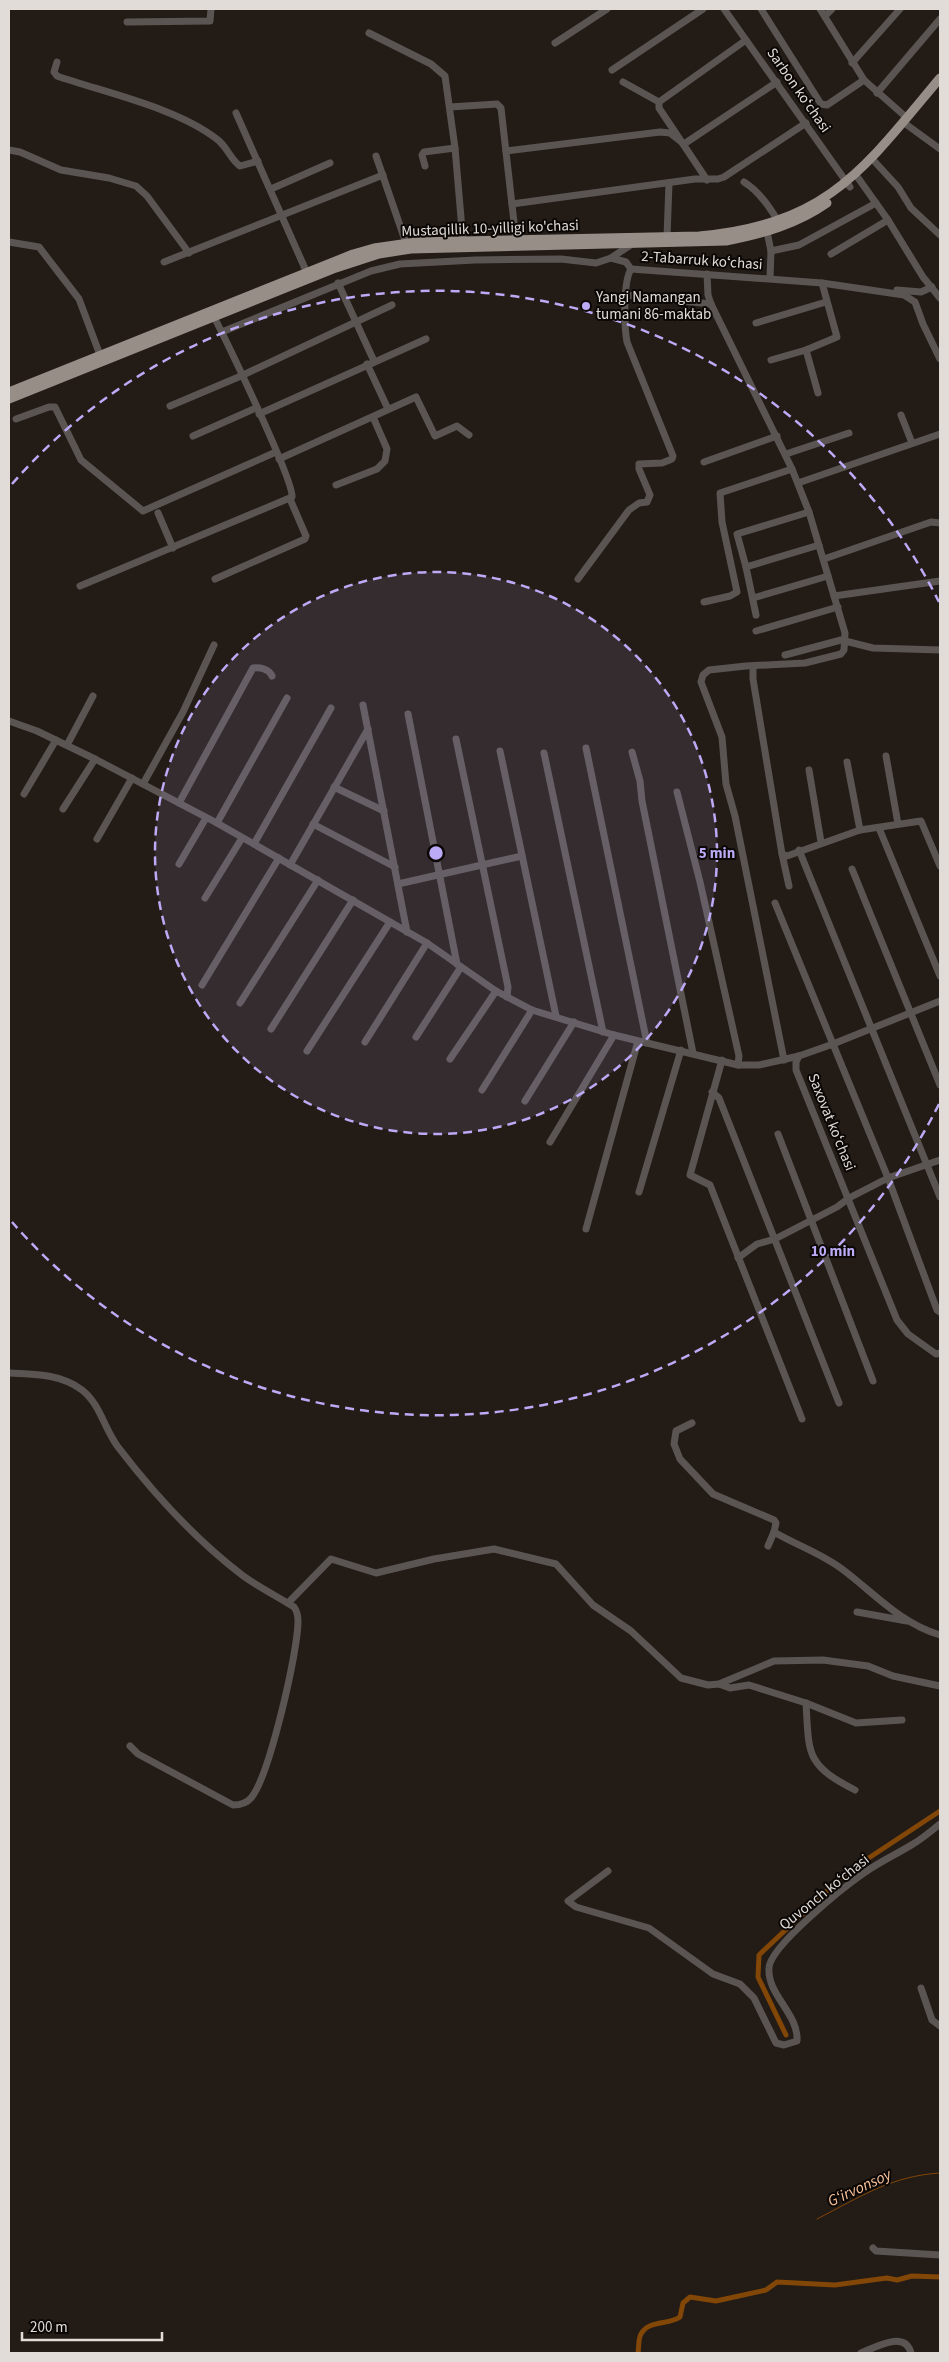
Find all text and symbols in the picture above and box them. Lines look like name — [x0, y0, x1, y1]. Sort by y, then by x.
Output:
street label: Sarbon koʻchasi — [761, 44, 836, 137]
street label: Mustaqillik 10-yilligi ko'chasi — [401, 215, 579, 242]
street label: 2-Tabarruk koʻchasi — [641, 246, 763, 275]
place label: Yangi Namangan tumani 86-maktab — [595, 287, 711, 325]
marker: Yangi Namangan tumani 86-maktab — [580, 300, 592, 312]
text: 5 min — [699, 843, 735, 864]
centre of rings — [427, 844, 445, 862]
street label: Saxovat koʻchasi — [802, 1070, 861, 1174]
text: 10 min — [811, 1241, 855, 1262]
street label: Quvonch koʻchasi — [775, 1849, 874, 1935]
water label: G‘irvonsoy — [824, 2163, 896, 2212]
scale bar — [22, 2310, 162, 2342]
text: 200 m — [30, 2317, 68, 2338]

